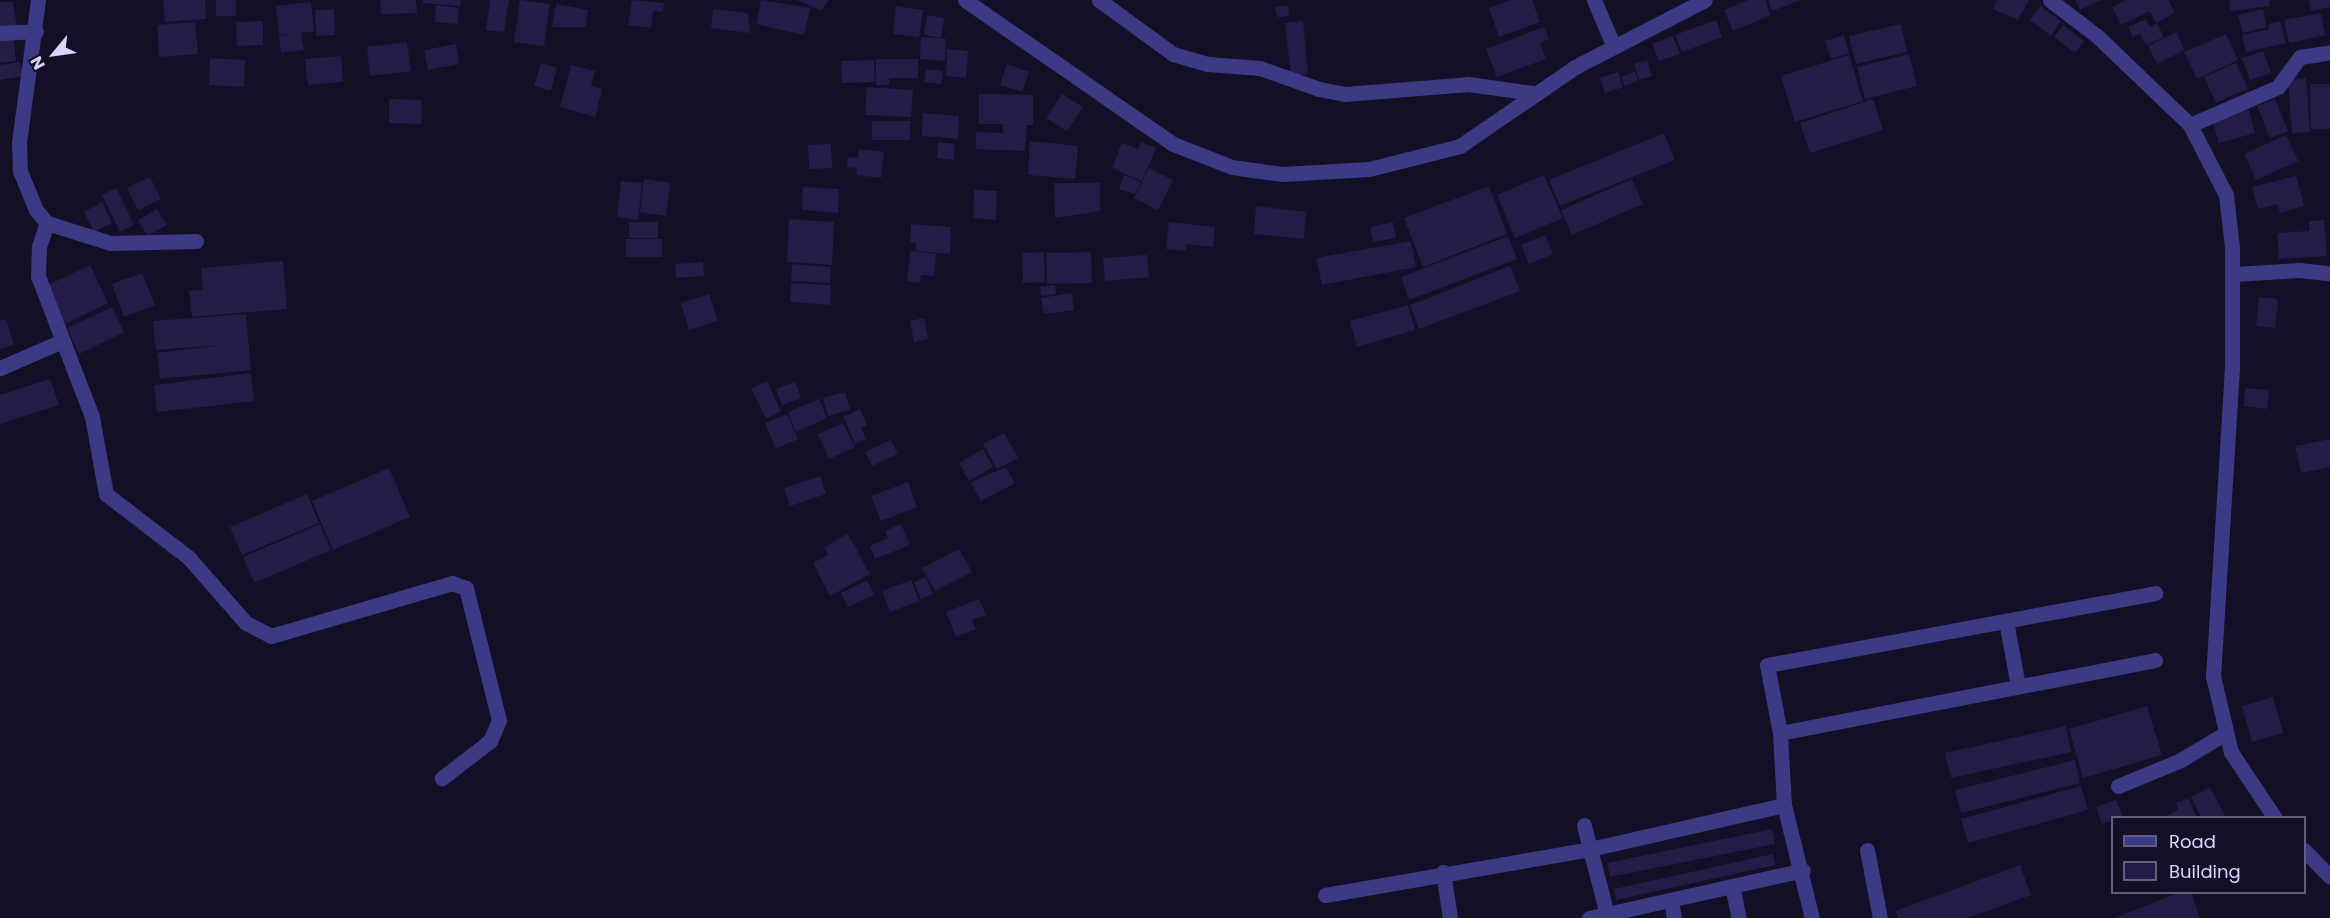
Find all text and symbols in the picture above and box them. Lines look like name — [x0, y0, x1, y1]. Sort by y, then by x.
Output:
north arrow — [24, 24, 84, 84]
text: N — [25, 52, 51, 74]
legend — [2111, 816, 2306, 894]
text: Road — [2169, 829, 2216, 854]
text: Building — [2169, 859, 2241, 884]

